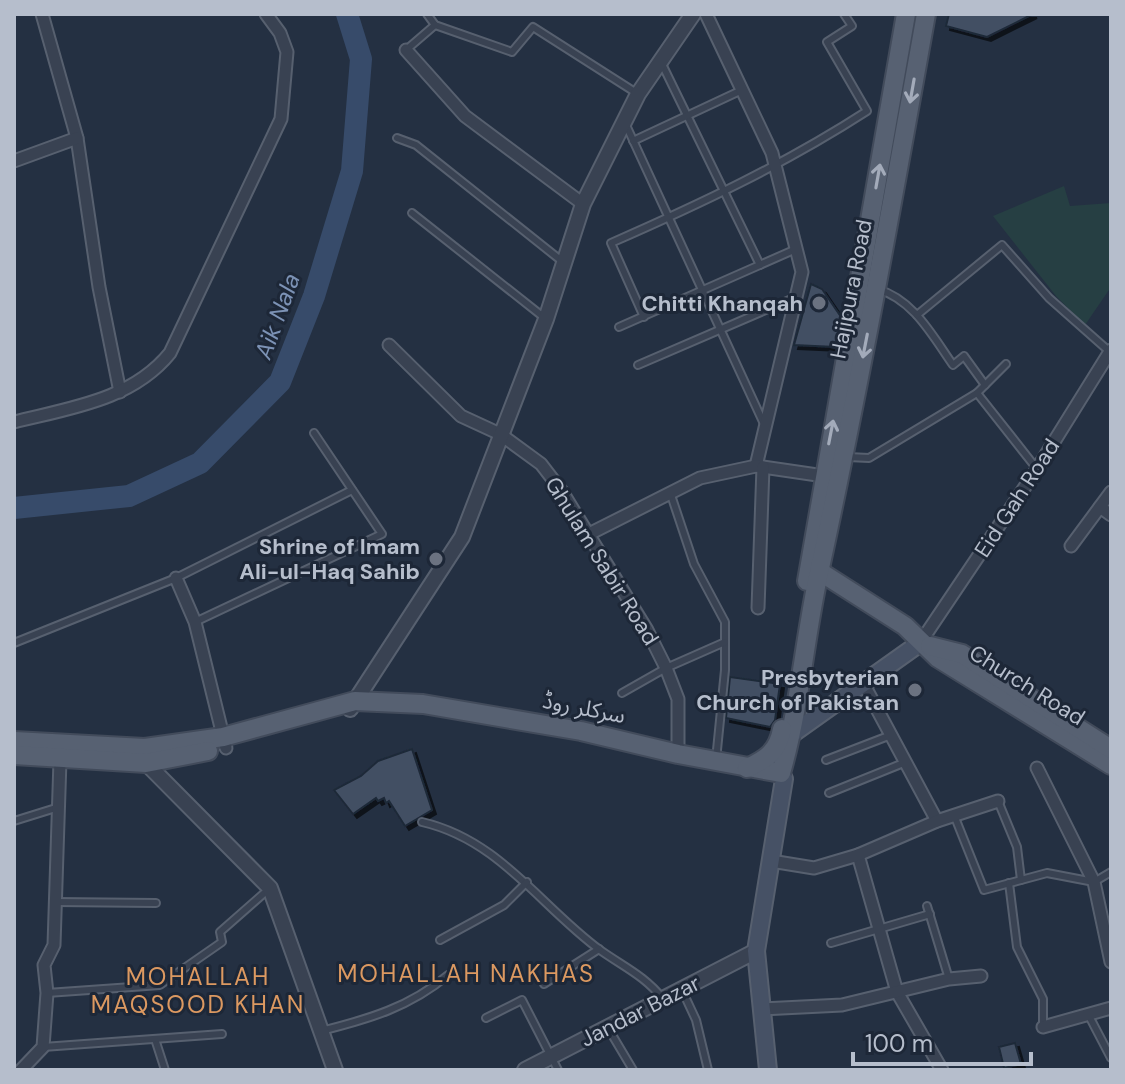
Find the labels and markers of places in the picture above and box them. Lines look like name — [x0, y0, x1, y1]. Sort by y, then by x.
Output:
place label: Chitti Khanqah — [642, 289, 803, 318]
marker: Chitti Khanqah — [810, 294, 828, 312]
place label: Shrine of Imam Ali-ul-Haq Sahib — [239, 532, 420, 586]
marker: Shrine of Imam Ali-ul-Haq Sahib — [427, 550, 445, 568]
place label: Presbyterian Church of Pakistan — [696, 663, 899, 717]
marker: Presbyterian Church of Pakistan — [906, 681, 924, 699]

